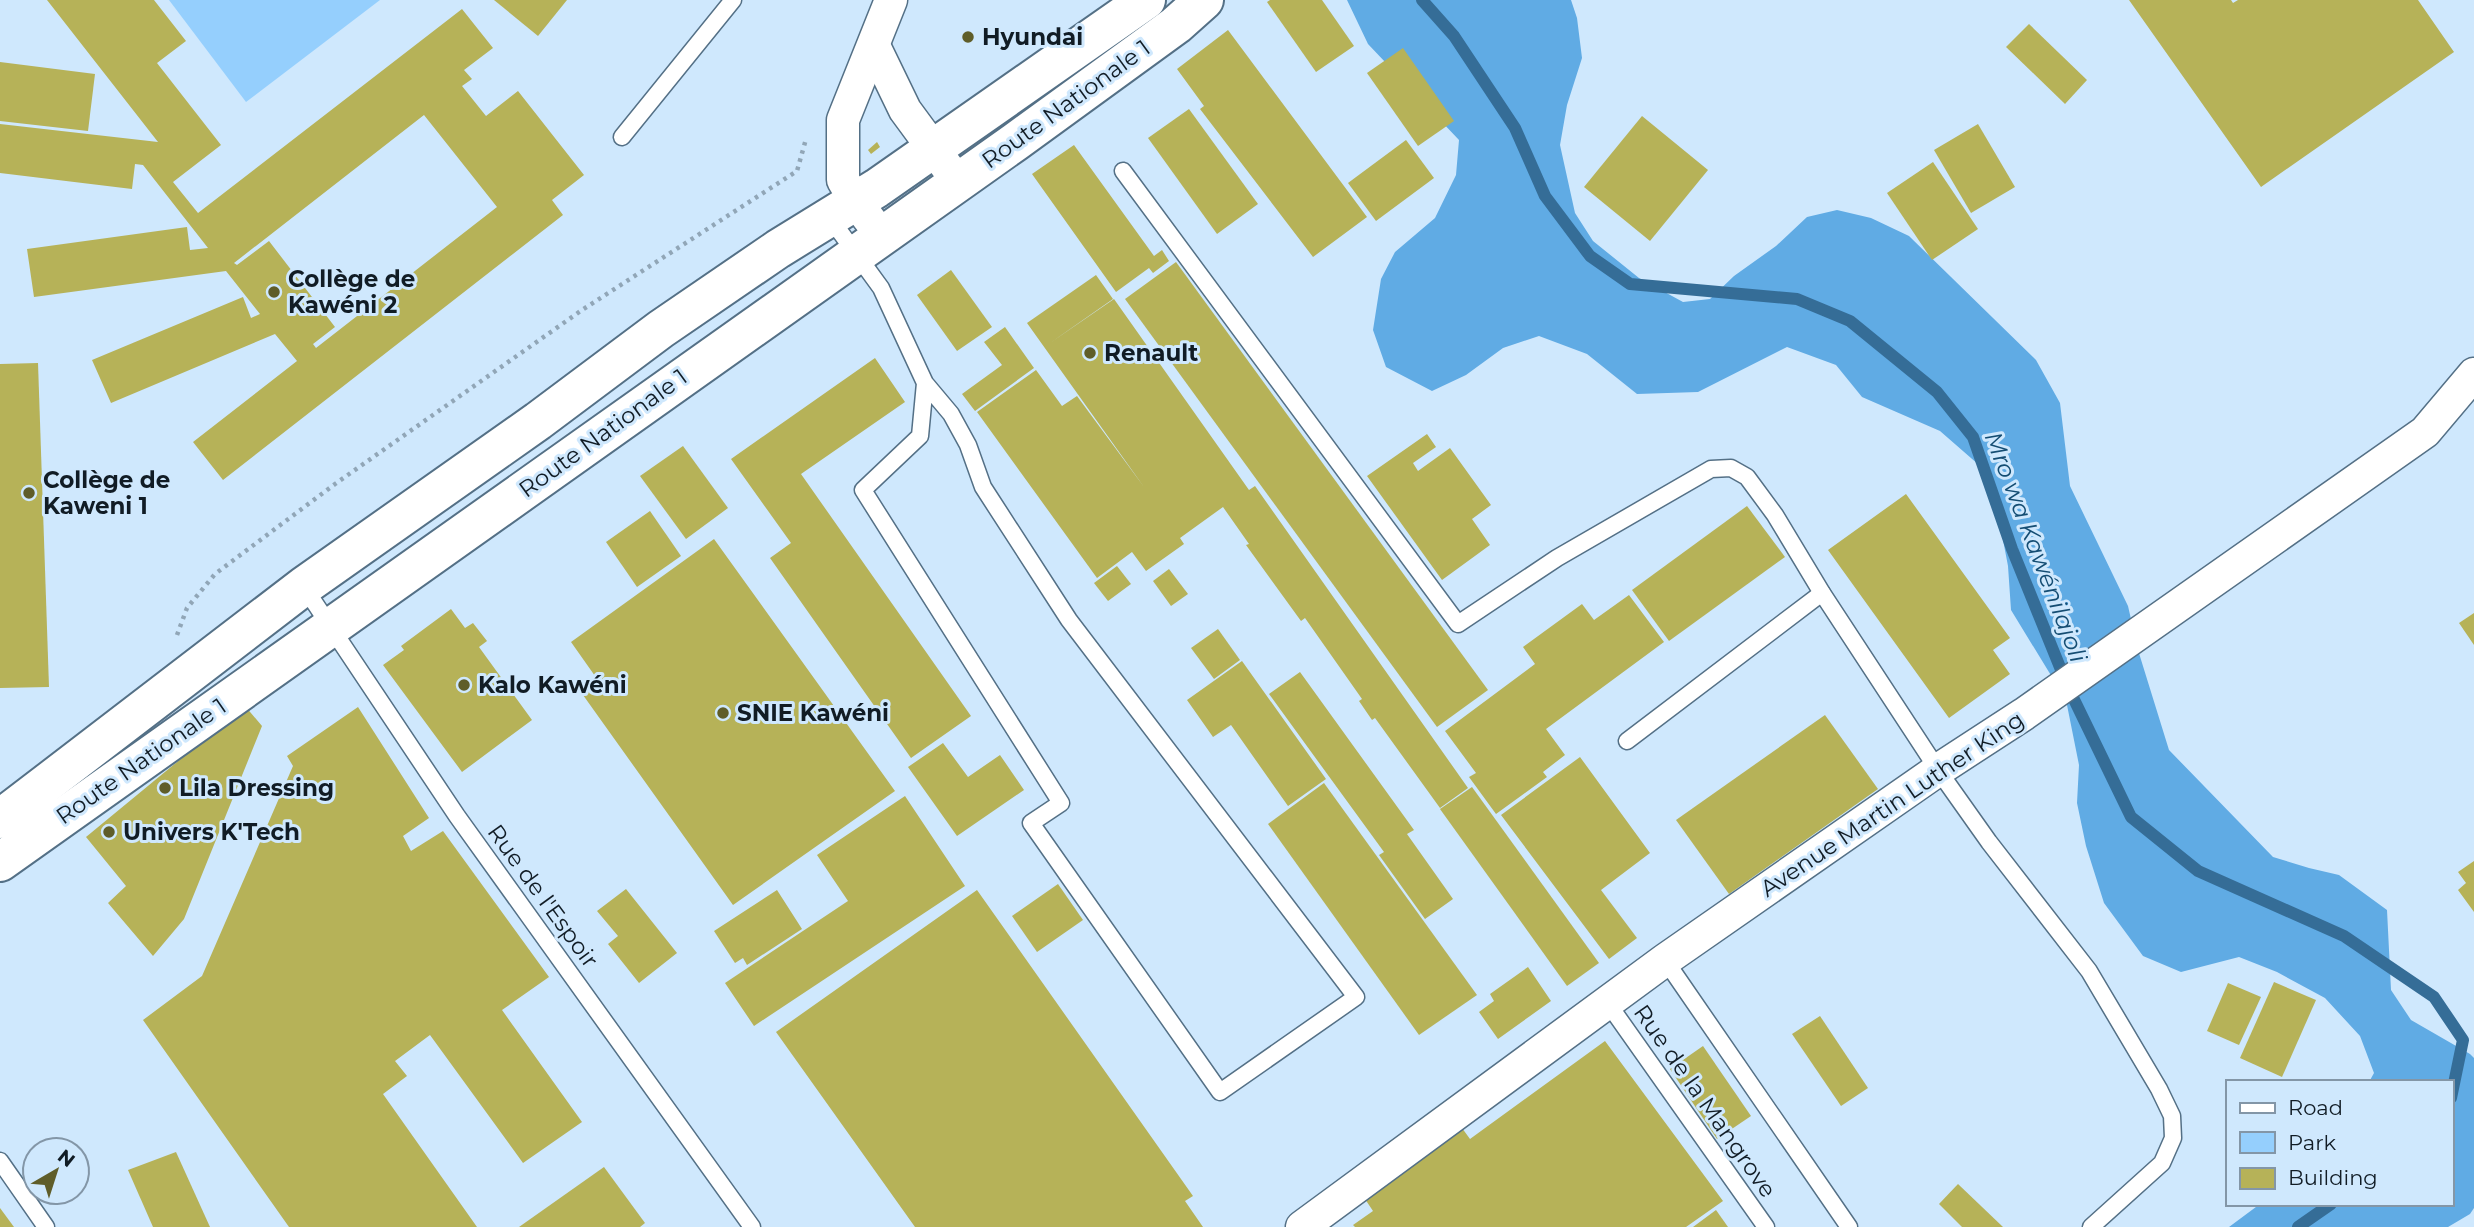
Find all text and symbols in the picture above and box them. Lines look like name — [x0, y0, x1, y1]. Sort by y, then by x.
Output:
place label: Hyundai — [982, 23, 1083, 51]
marker: Hyundai — [960, 29, 976, 45]
street label: Route Nationale 1 — [976, 34, 1156, 174]
place label: Collège de Kawéni 2 — [288, 265, 415, 319]
marker: Collège de Kawéni 2 — [266, 284, 282, 300]
place label: Renault — [1104, 339, 1198, 367]
marker: Renault — [1082, 345, 1098, 361]
street label: Route Nationale 1 — [513, 363, 693, 503]
water label: Mro wa Kawénilajoli — [1979, 428, 2094, 667]
place label: Collège de Kaweni 1 — [43, 466, 170, 520]
marker: Collège de Kaweni 1 — [21, 485, 37, 501]
place label: Kalo Kawéni — [478, 671, 627, 699]
marker: Kalo Kawéni — [456, 677, 472, 693]
street label: Route Nationale 1 — [51, 692, 231, 830]
place label: SNIE Kawéni — [737, 699, 889, 727]
marker: SNIE Kawéni — [715, 705, 731, 721]
street label: Avenue Martin Luther King — [1755, 705, 2029, 903]
place label: Lila Dressing — [179, 774, 334, 802]
marker: Lila Dressing — [157, 780, 173, 796]
place label: Univers K'Tech — [123, 818, 300, 846]
street label: Rue de l'Espoir — [482, 819, 604, 973]
marker: Univers K'Tech — [101, 824, 117, 840]
street label: Rue de la Mangrove — [1628, 999, 1782, 1203]
legend — [2226, 1080, 2453, 1206]
text: Road — [2288, 1095, 2343, 1120]
text: Park — [2288, 1130, 2336, 1155]
north arrow — [21, 1136, 91, 1206]
text: N — [53, 1144, 80, 1172]
text: Building — [2288, 1165, 2378, 1190]

